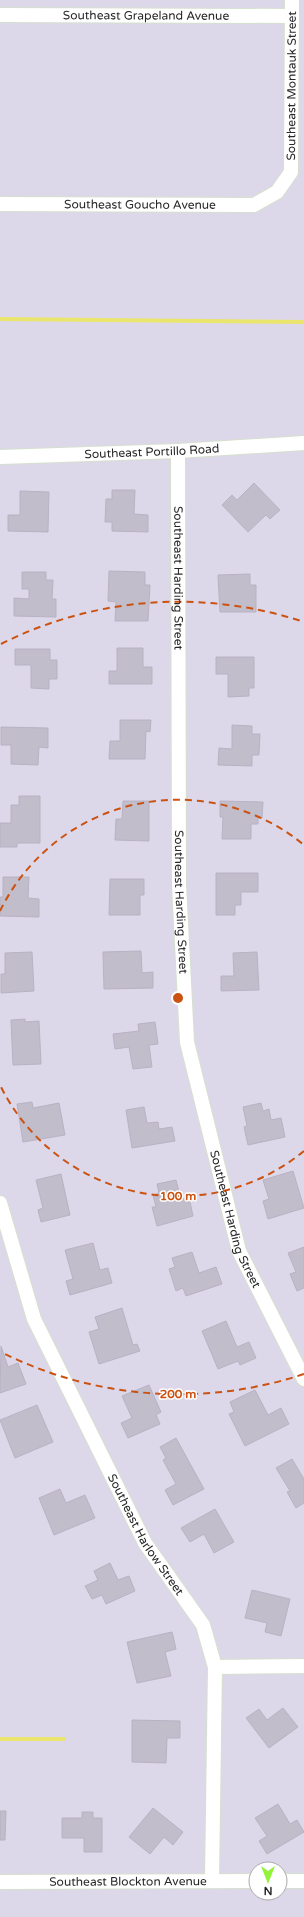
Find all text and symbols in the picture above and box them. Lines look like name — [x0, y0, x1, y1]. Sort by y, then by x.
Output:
street label: Southeast Grapeland Avenue — [63, 8, 229, 23]
street label: Southeast Montauk Street — [284, 11, 299, 161]
street label: Southeast Goucho Avenue — [64, 197, 216, 212]
street label: Southeast Portillo Road — [84, 441, 220, 461]
street label: Southeast Harding Street — [171, 506, 185, 650]
street label: Southeast Harding Street — [172, 830, 191, 975]
centre of rings — [171, 991, 185, 1005]
street label: Southeast Harding Street — [207, 1149, 264, 1291]
text: 100 m — [160, 1189, 196, 1203]
text: 200 m — [160, 1387, 196, 1401]
street label: Southeast Harlow Street — [105, 1472, 187, 1598]
north arrow — [248, 1861, 288, 1901]
street label: Southeast Blockton Avenue — [49, 1874, 207, 1889]
text: N — [264, 1884, 272, 1897]

